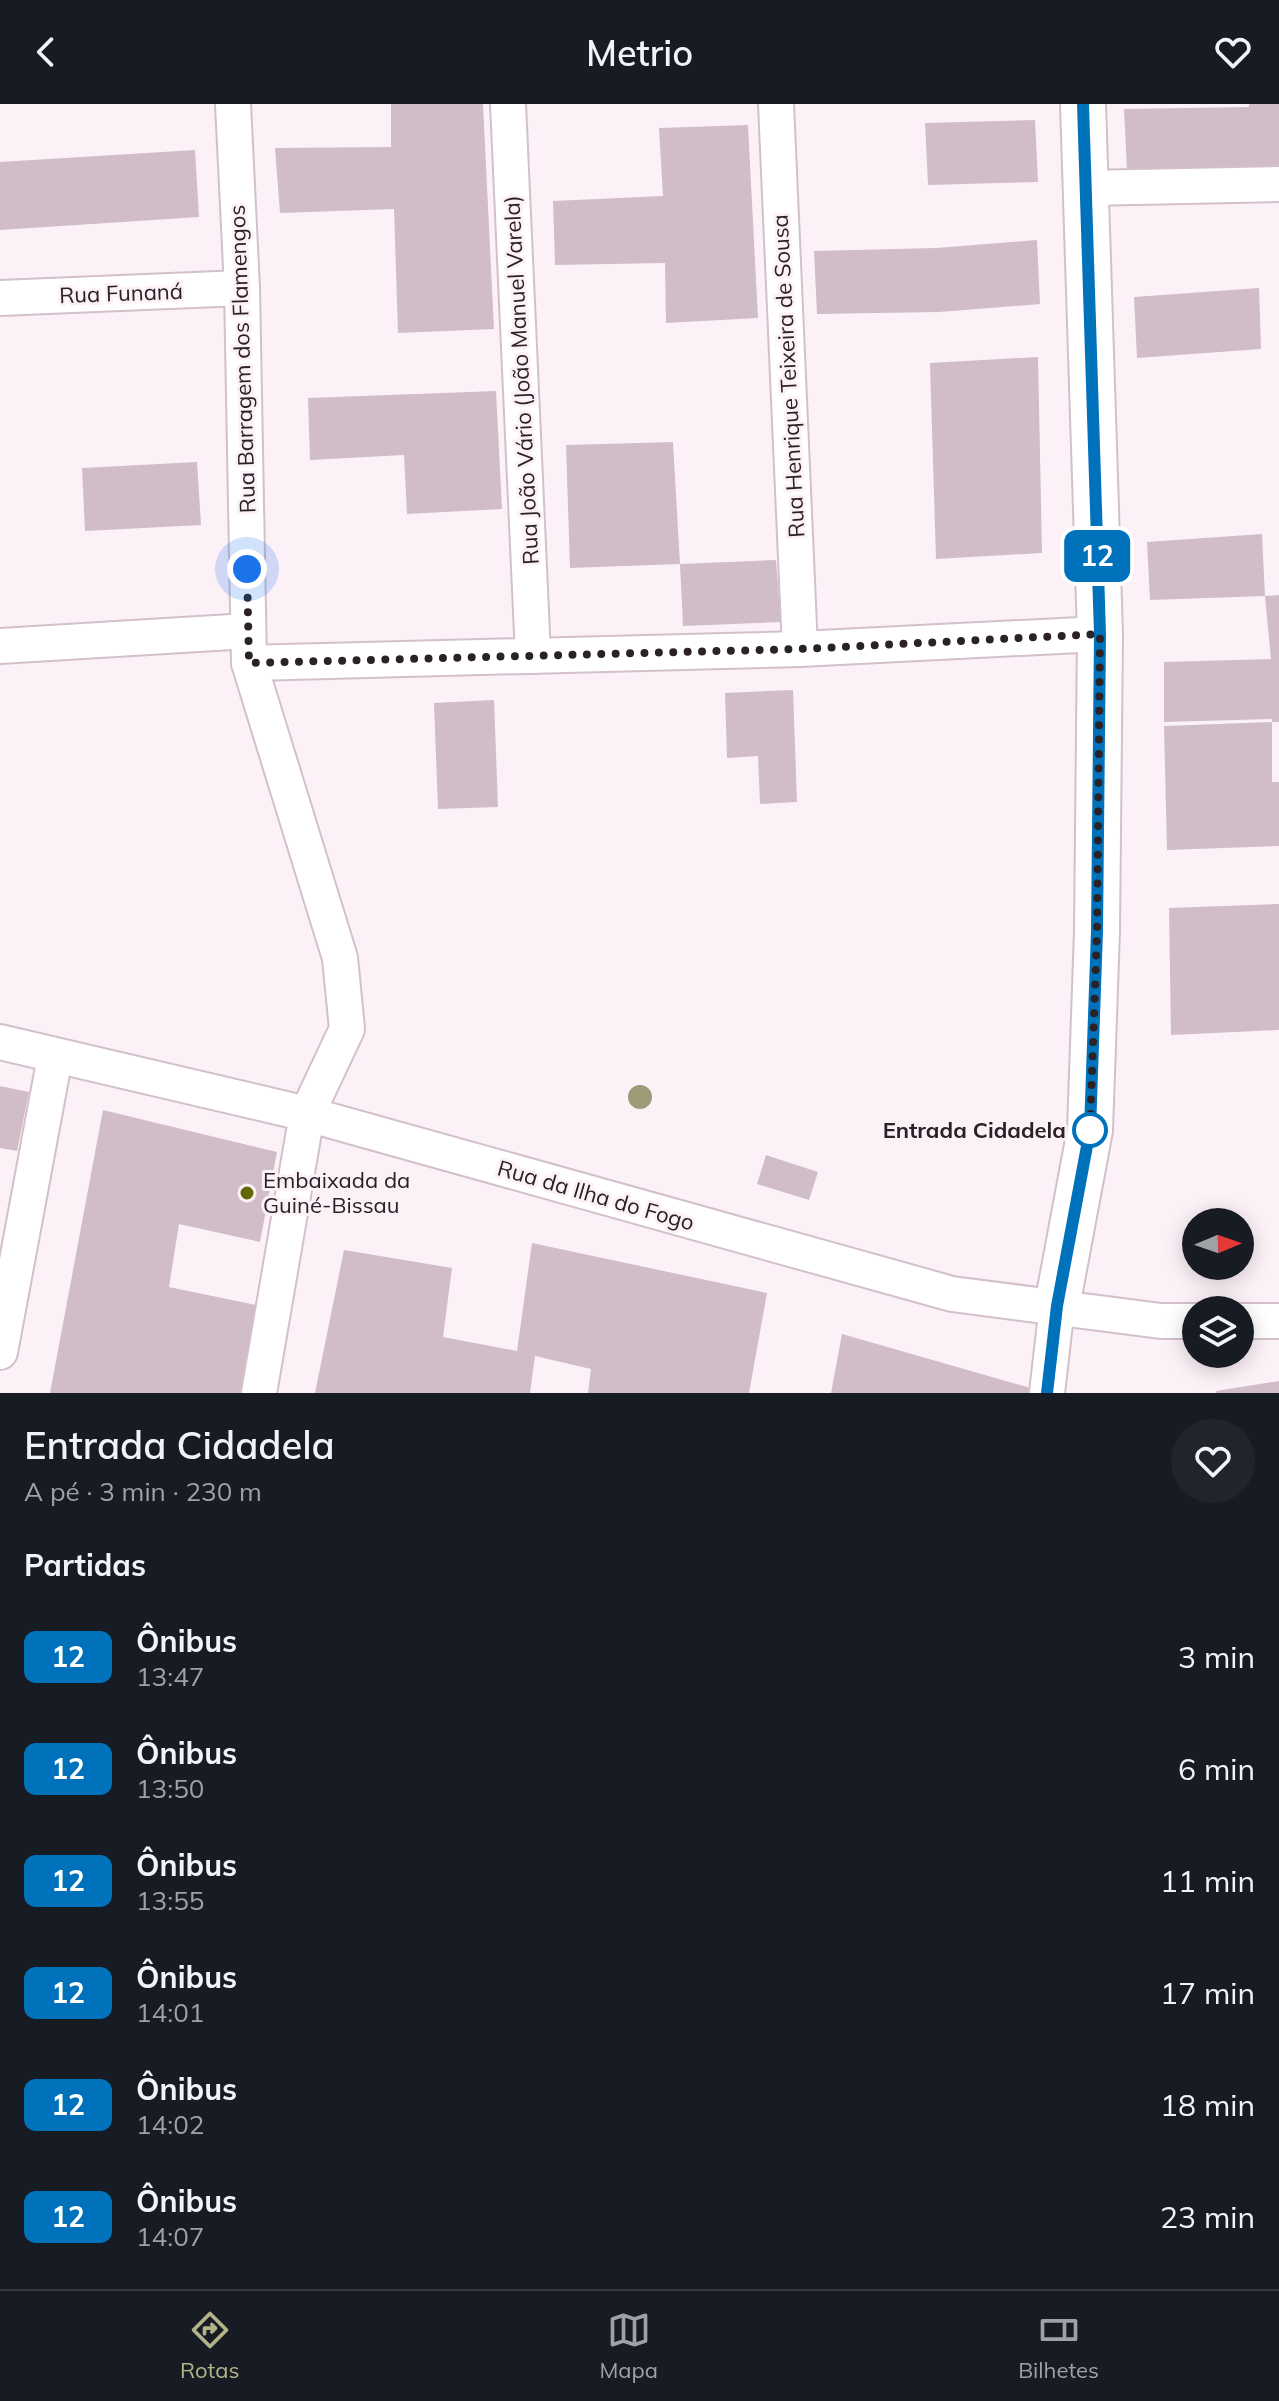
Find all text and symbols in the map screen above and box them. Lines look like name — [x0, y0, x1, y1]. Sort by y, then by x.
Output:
icon: back — [24, 30, 68, 74]
text: Metrio — [586, 30, 693, 75]
icon: heart — [1211, 30, 1255, 74]
street label: Rua João Vário (João Manuel Varela) — [497, 195, 545, 565]
street label: Rua Barragem dos Flamengos — [223, 204, 261, 514]
street label: Rua Henrique Teixeira de Sousa — [766, 214, 810, 538]
street label: Rua Funaná — [59, 277, 183, 309]
line badge: 12 — [1061, 530, 1133, 582]
text: 12 — [1080, 538, 1114, 573]
your location — [227, 549, 267, 589]
marker: Entrada Cidadela — [1073, 1113, 1107, 1147]
place label: Entrada Cidadela — [883, 1116, 1066, 1144]
street label: Rua da Ilha do Fogo — [494, 1153, 698, 1237]
place label: Embaixada da Guiné-Bissau — [263, 1166, 410, 1219]
marker: Embaixada da Guiné-Bissau — [238, 1184, 256, 1202]
north arrow — [1182, 1208, 1254, 1280]
map controls — [1182, 1208, 1254, 1368]
button: layers — [1182, 1296, 1254, 1368]
button: heart — [1171, 1419, 1255, 1503]
text: Entrada Cidadela — [24, 1421, 335, 1469]
text: A pé · 3 min · 230 m — [24, 1475, 262, 1508]
text: Partidas — [24, 1546, 146, 1584]
text: Ônibus — [136, 1622, 237, 1660]
text: 3 min — [1178, 1638, 1255, 1676]
text: 12 — [51, 1639, 85, 1674]
text: 13:47 — [136, 1660, 204, 1693]
text: Ônibus — [136, 1734, 237, 1772]
text: 6 min — [1178, 1750, 1255, 1788]
text: 12 — [51, 1751, 85, 1786]
text: 13:50 — [136, 1772, 204, 1805]
text: Ônibus — [136, 1846, 237, 1884]
text: 11 min — [1160, 1862, 1255, 1900]
text: 12 — [51, 1863, 85, 1898]
text: 13:55 — [136, 1884, 204, 1917]
text: Ônibus — [136, 1958, 237, 1996]
text: 17 min — [1160, 1974, 1255, 2012]
text: 12 — [51, 1975, 85, 2010]
text: 14:01 — [136, 1996, 204, 2029]
text: Ônibus — [136, 2070, 237, 2108]
text: 18 min — [1160, 2086, 1255, 2124]
text: 12 — [51, 2087, 85, 2122]
text: 14:02 — [136, 2108, 204, 2141]
text: Ônibus — [136, 2182, 237, 2220]
text: 23 min — [1160, 2198, 1255, 2236]
text: 12 — [51, 2199, 85, 2234]
text: 14:07 — [136, 2220, 204, 2253]
tab: Rotas — [180, 2308, 239, 2384]
tab: Mapa — [599, 2308, 658, 2384]
tab: Bilhetes — [1018, 2308, 1099, 2384]

